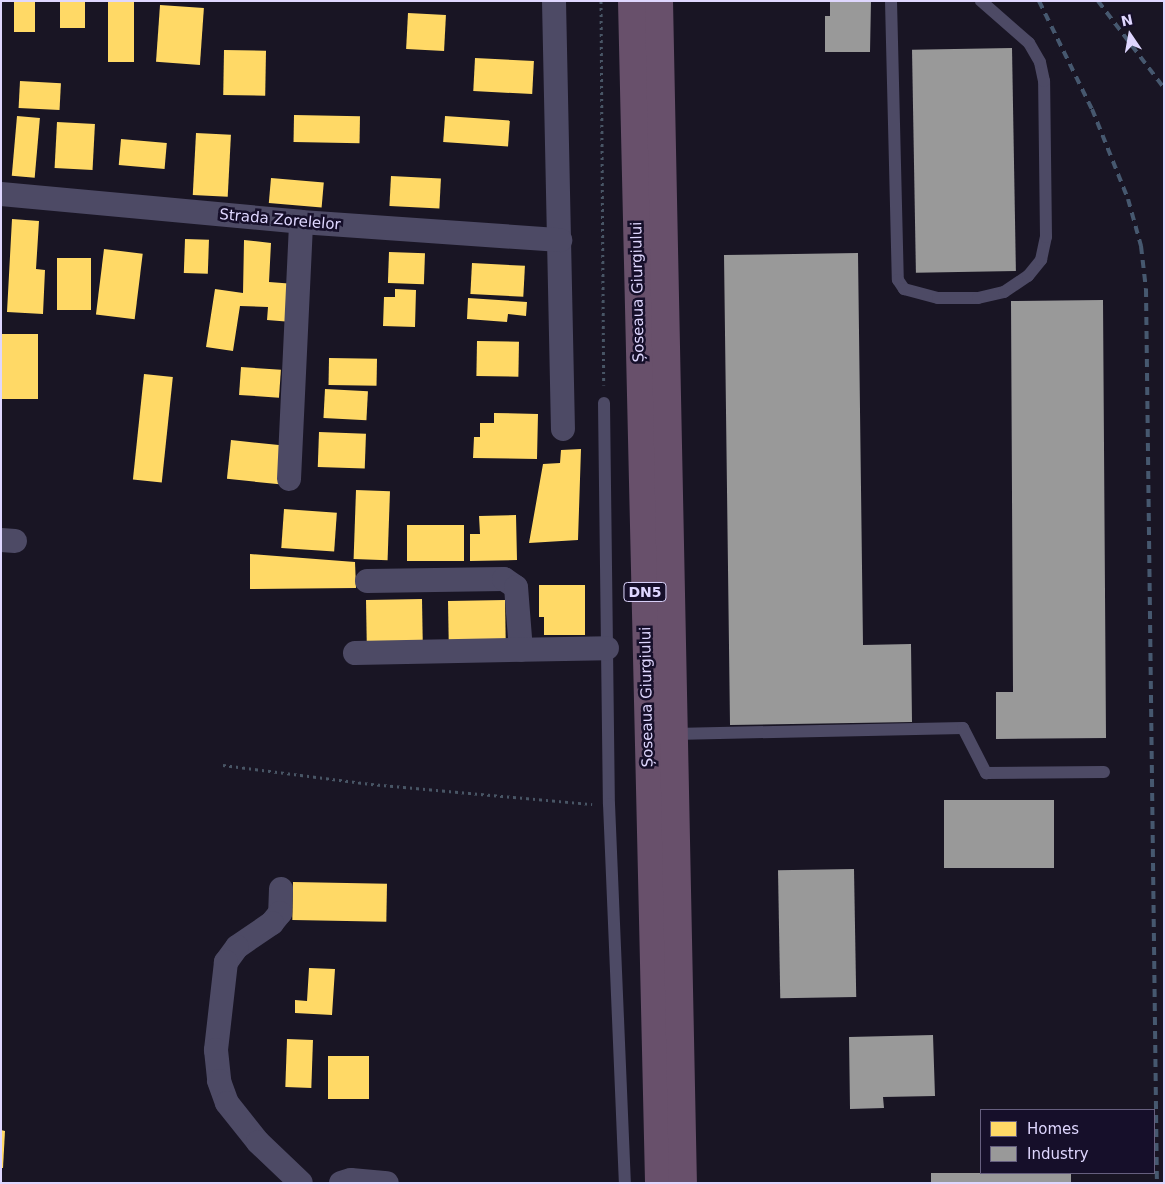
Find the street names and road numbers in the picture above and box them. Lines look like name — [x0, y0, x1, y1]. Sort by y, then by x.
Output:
street label: Strada Zorelelor — [219, 206, 341, 234]
street label: Șoseaua Giurgiului — [628, 222, 648, 362]
road number: DN5 — [622, 580, 668, 604]
street label: Șoseaua Giurgiului — [637, 627, 657, 767]

